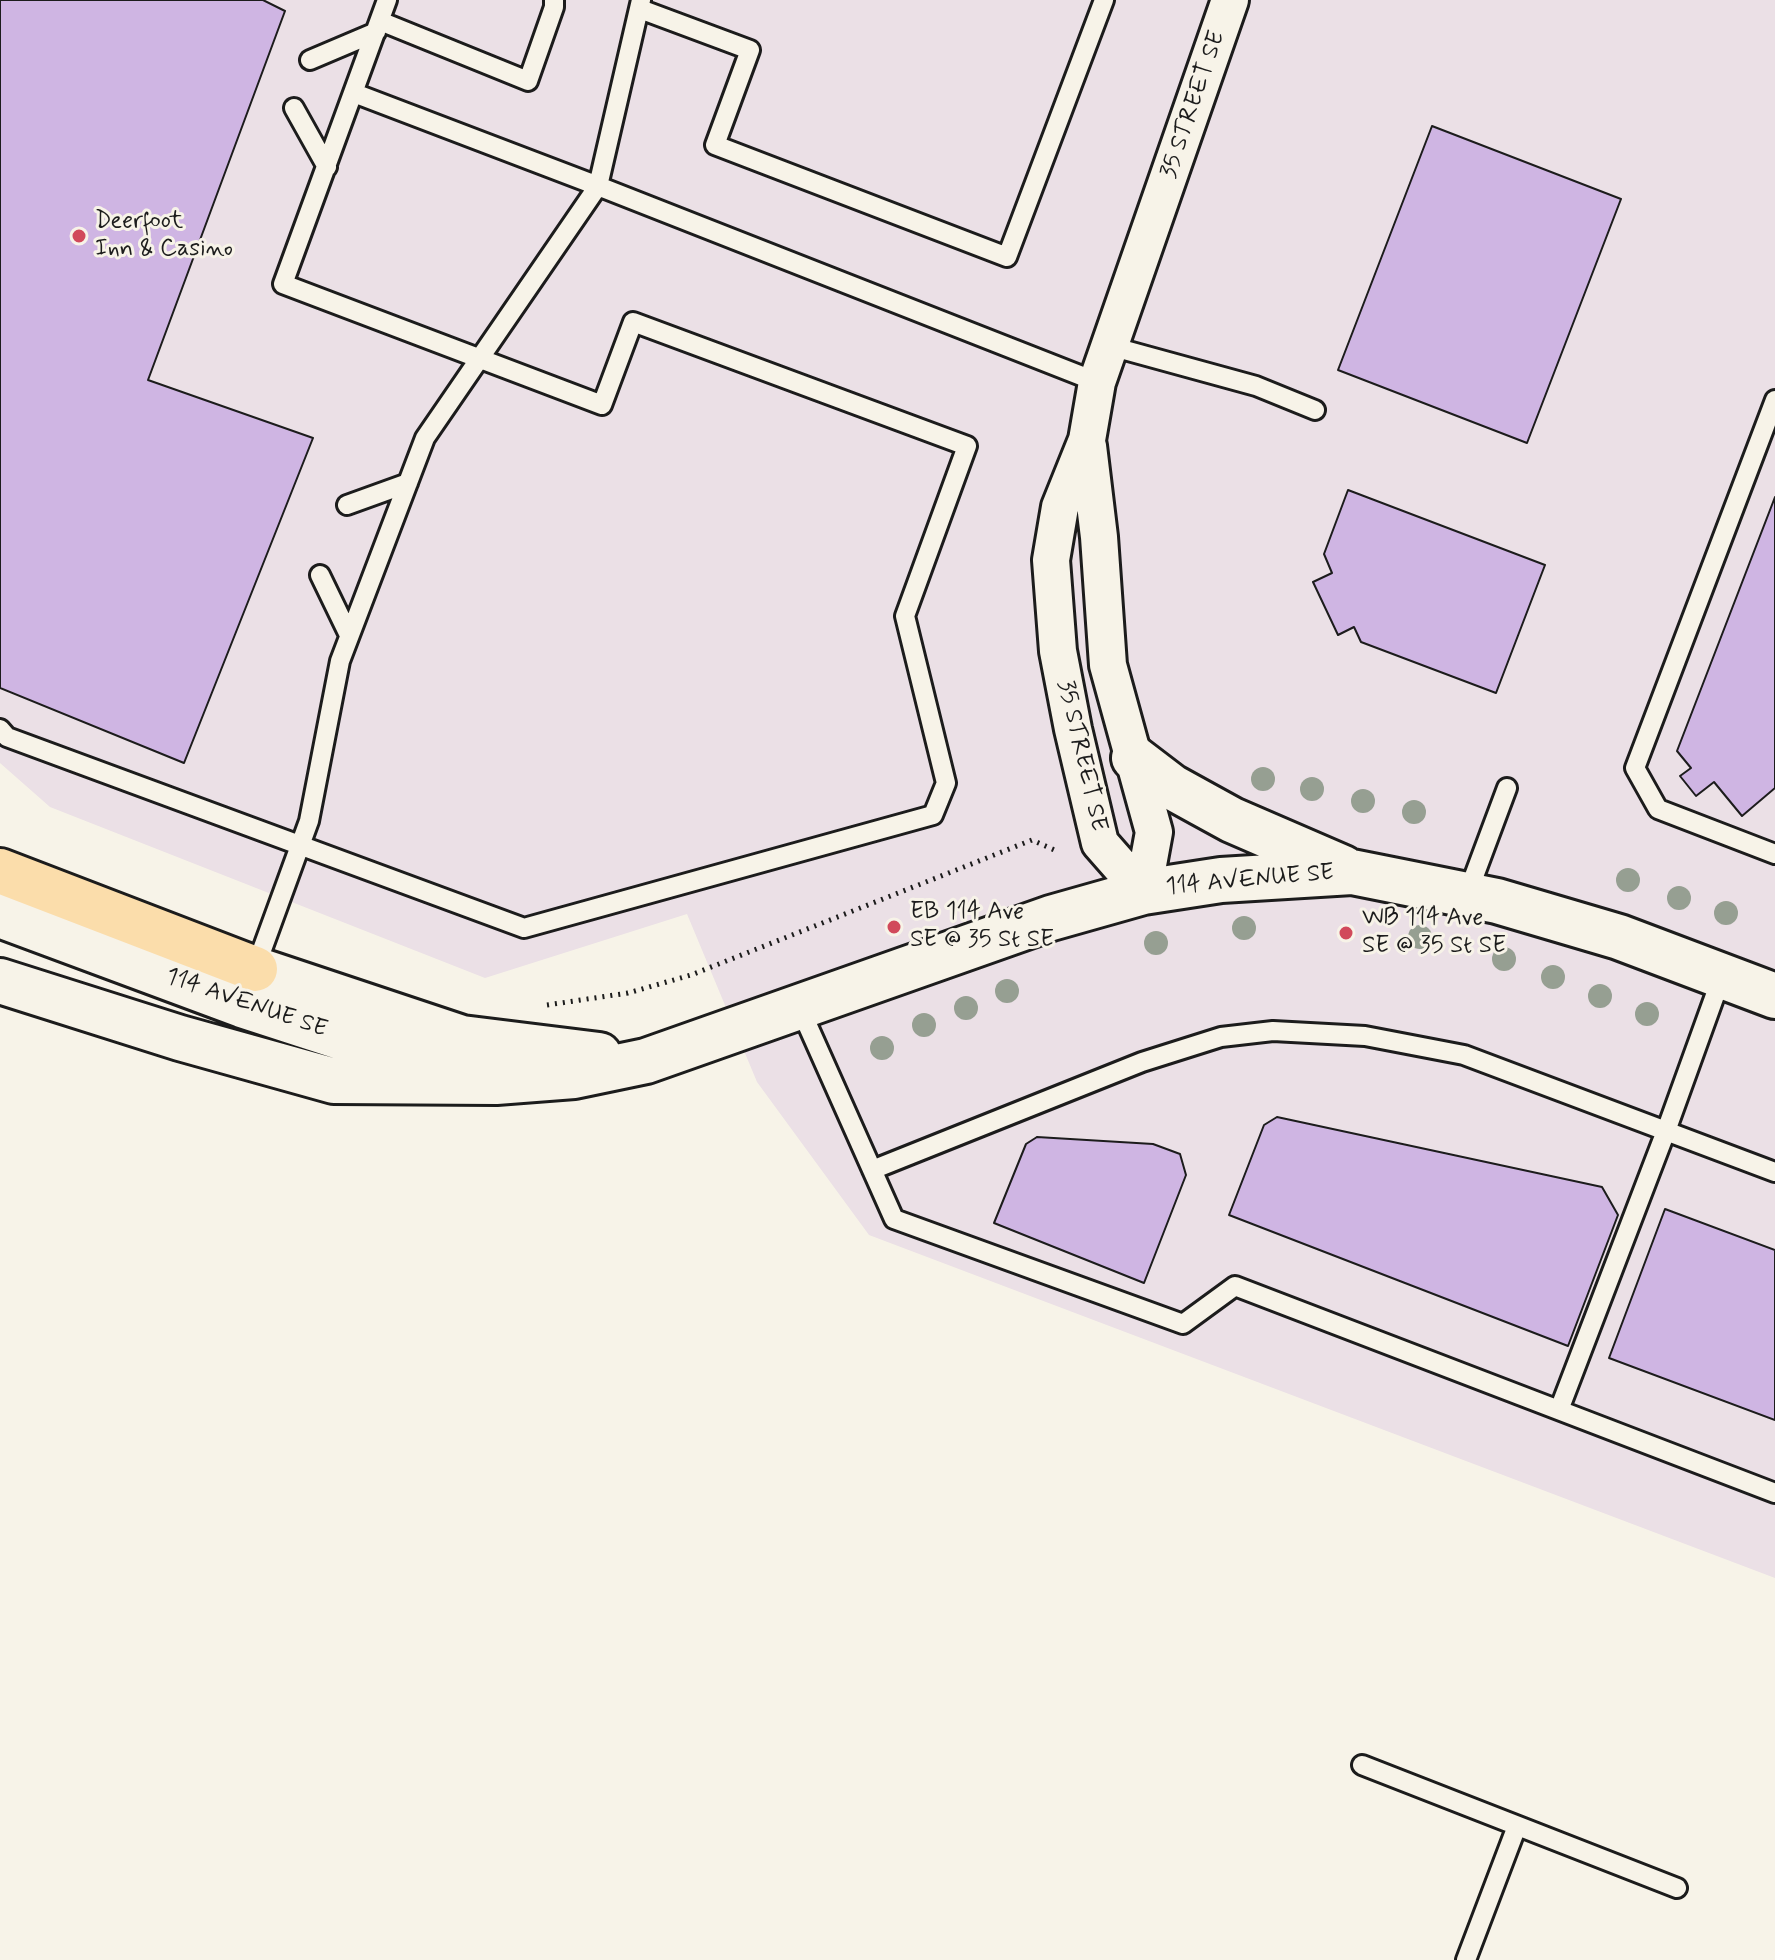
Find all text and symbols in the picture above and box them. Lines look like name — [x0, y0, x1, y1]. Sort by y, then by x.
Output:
street label: 35 STREET SE — [1155, 27, 1233, 183]
place label: Deerfoot Inn & Casino — [95, 208, 233, 264]
marker: Deerfoot Inn & Casino — [70, 227, 88, 245]
street label: 35 STREET SE — [1050, 678, 1112, 834]
street label: 114 AVENUE SE — [1165, 859, 1335, 903]
place label: EB 114 Ave SE @ 35 St SE — [910, 899, 1054, 955]
place label: WB 114 Ave SE @ 35 St SE — [1362, 905, 1506, 961]
marker: EB 114 Ave SE @ 35 St SE — [885, 918, 903, 936]
marker: WB 114 Ave SE @ 35 St SE — [1337, 924, 1355, 942]
street label: 114 AVENUE SE — [161, 963, 331, 1045]

